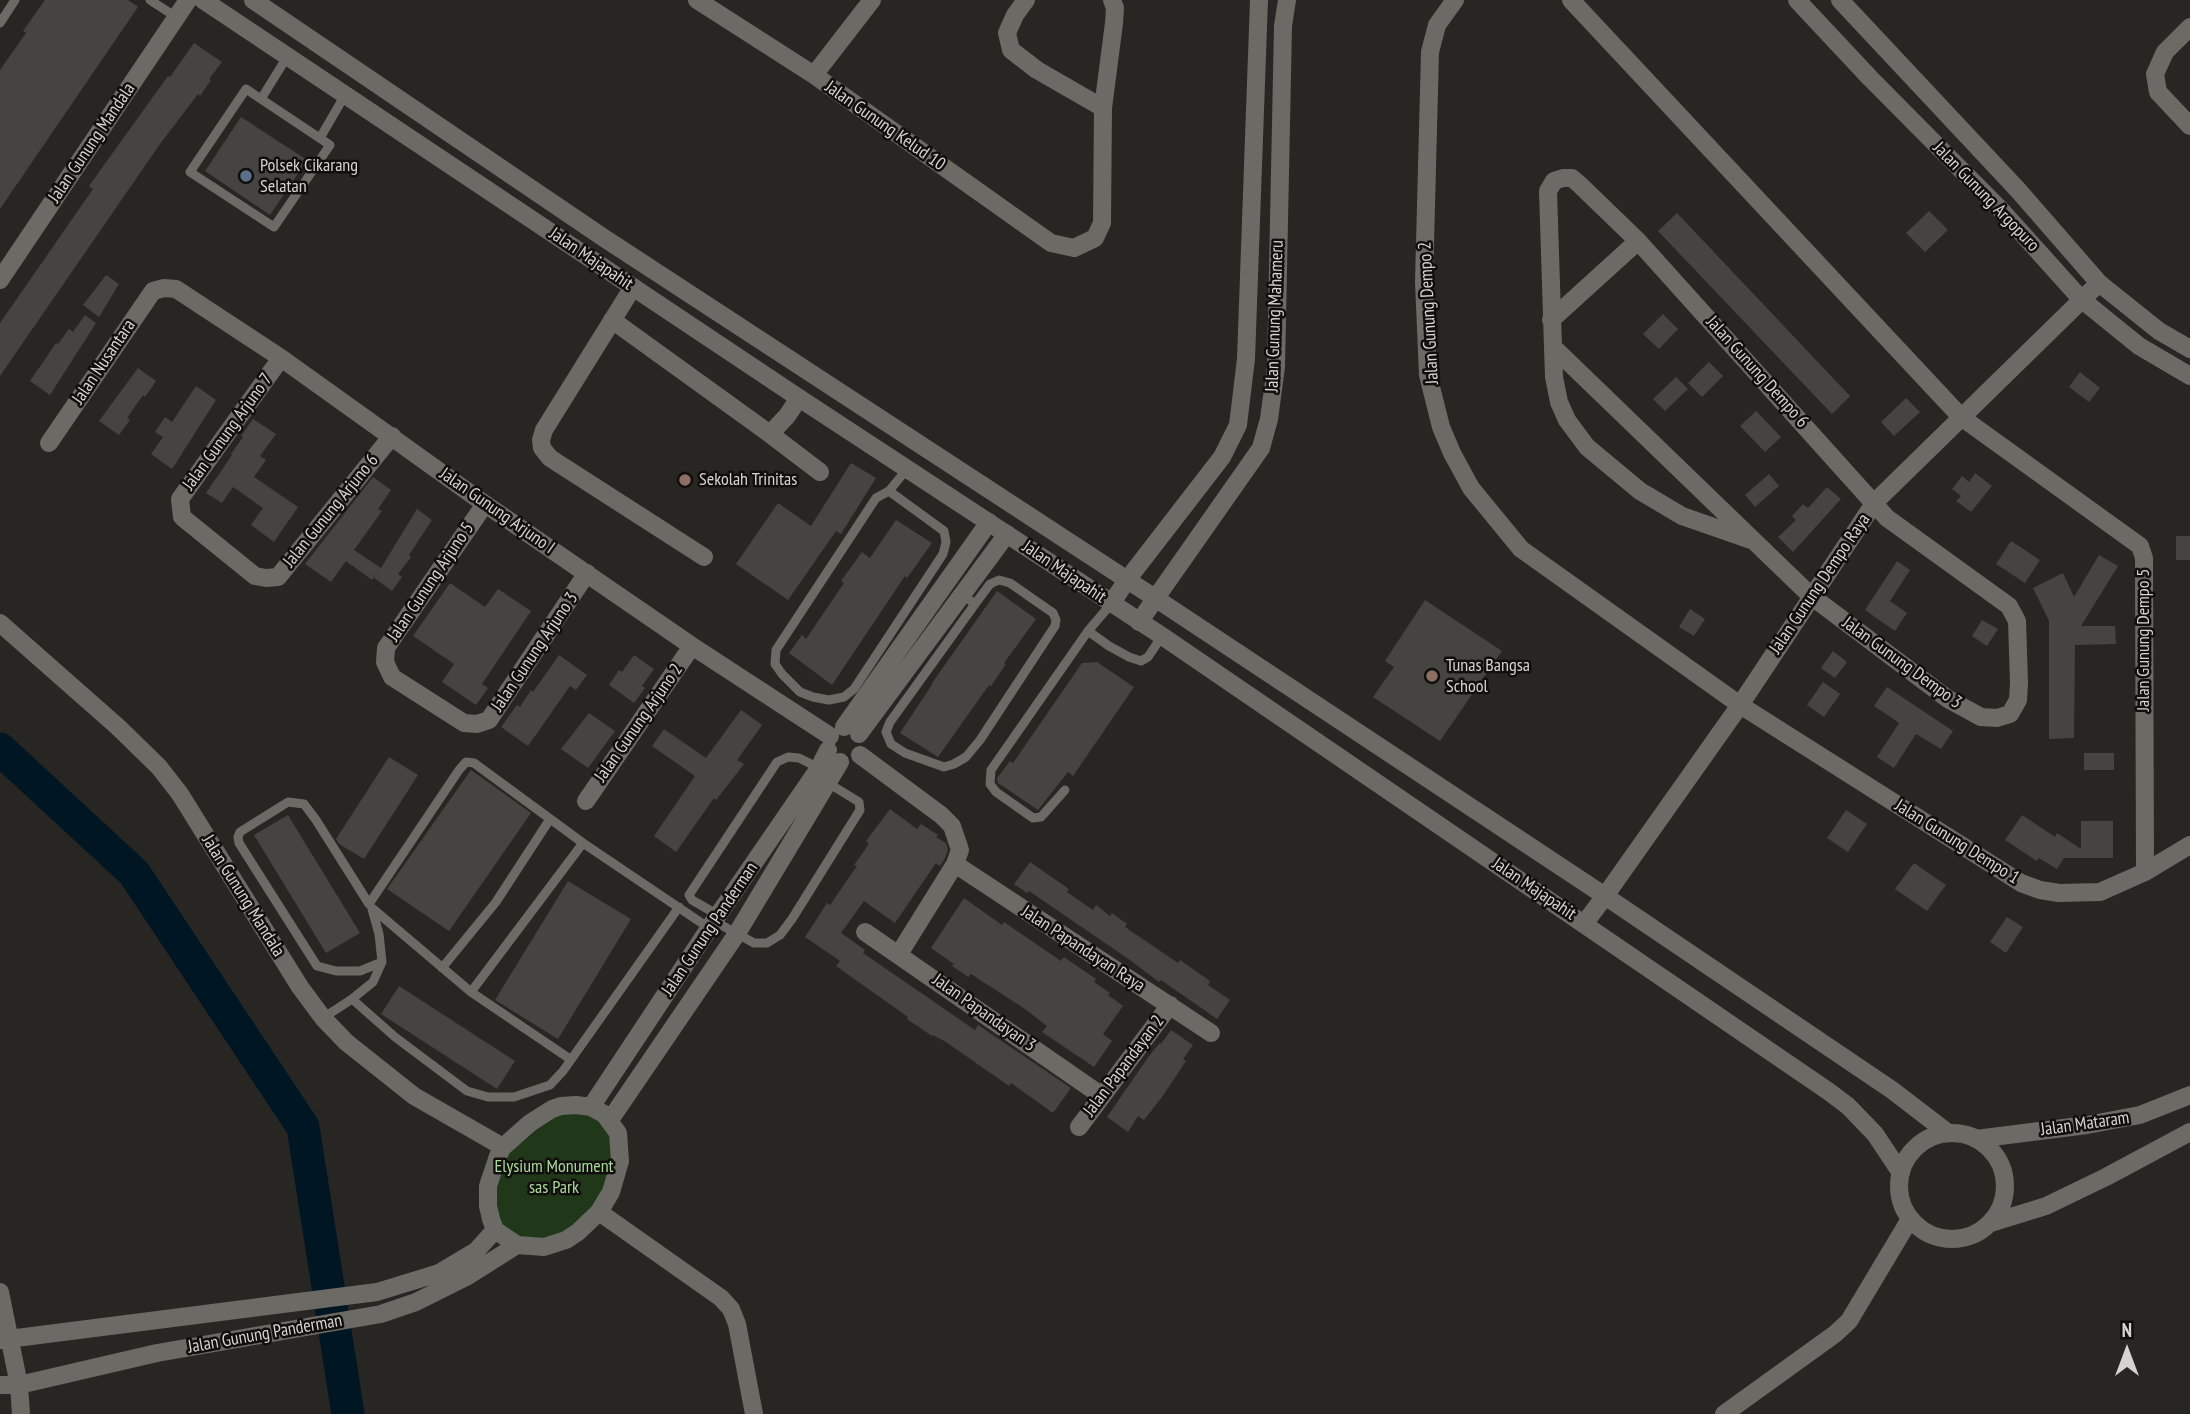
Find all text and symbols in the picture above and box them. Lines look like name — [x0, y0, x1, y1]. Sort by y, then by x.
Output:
street label: Jalan Gunung Kelud 10 — [821, 76, 949, 176]
street label: Jalan Gunung Mandala — [44, 79, 140, 207]
street label: Jalan Gunung Argopuro — [1928, 138, 2044, 256]
place label: Polsek Cikarang Selatan — [260, 155, 358, 198]
marker: Polsek Cikarang Selatan — [238, 168, 254, 184]
street label: Jalan Majapahit — [545, 223, 637, 295]
street label: Jalan Gunung Mahameru — [1262, 240, 1288, 392]
street label: Jalan Gunung Dempo 2 — [1414, 241, 1444, 385]
street label: Jalan Gunung Dempo 6 — [1701, 312, 1813, 432]
street label: Jalan Nusantara — [68, 315, 140, 409]
street label: Jalan Gunung Arjuno 7 — [178, 369, 278, 495]
street label: Jalan Gunung Arjuno 6 — [279, 450, 383, 572]
street label: Jalan Gunung Arjuno I — [435, 463, 559, 559]
place label: Sekolah Trinitas — [699, 469, 797, 491]
marker: Sekolah Trinitas — [677, 472, 693, 488]
street label: Jalan Gunung Dempo Raya — [1765, 510, 1875, 658]
street label: Jalan Gunung Arjuno 5 — [383, 518, 479, 646]
street label: Jalan Majapahit — [1018, 536, 1110, 608]
street label: Jalan Gunung Dempo 5 — [2133, 569, 2155, 711]
street label: Jalan Gunung Arjuno 3 — [487, 588, 583, 716]
street label: Jalan Gunung Dempo 3 — [1838, 612, 1966, 714]
place label: Tunas Bangsa School — [1446, 655, 1530, 698]
street label: Jalan Gunung Arjuno 2 — [590, 660, 688, 786]
marker: Tunas Bangsa School — [1424, 668, 1440, 684]
street label: Jalan Gunung Dempo 1 — [1891, 795, 2023, 889]
street label: Jalan Gunung Mandala — [197, 831, 289, 961]
street label: Jalan Majapahit — [1488, 853, 1580, 925]
street label: Jalan Gunung Panderman — [657, 858, 763, 1000]
street label: Jalan Papandayan Raya — [1017, 901, 1149, 997]
street label: Jalan Papandayan 3 — [928, 969, 1040, 1057]
street label: Jalan Papandayan 2 — [1079, 1011, 1169, 1121]
street label: Jalan Mataram — [2039, 1107, 2131, 1141]
park label: Elysium Monument sas Park — [495, 1156, 613, 1198]
street label: Jalan Gunung Panderman — [186, 1310, 344, 1358]
north arrow — [2092, 1316, 2162, 1386]
text: N — [2122, 1318, 2132, 1342]

